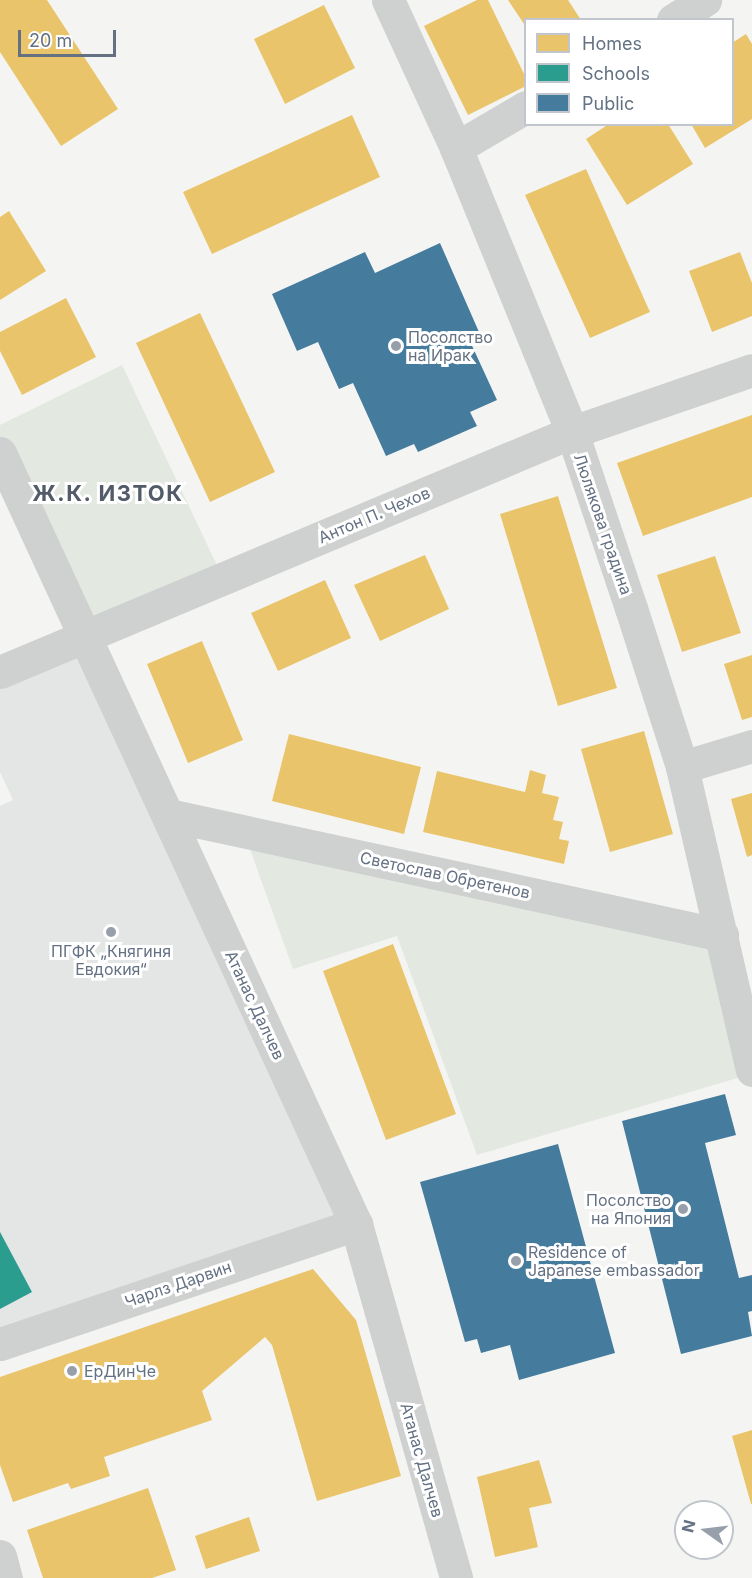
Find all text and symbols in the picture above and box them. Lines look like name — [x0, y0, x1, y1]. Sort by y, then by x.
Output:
scale bar — [21, 18, 118, 56]
legend — [524, 18, 734, 126]
text: 20 m — [29, 30, 72, 51]
text: Homes — [582, 33, 642, 54]
text: Schools — [582, 63, 650, 84]
text: Public — [582, 93, 634, 114]
place label: Посолство на Ирак — [408, 327, 493, 365]
marker: Посолство на Ирак — [389, 339, 403, 353]
street label: Люлякова градина — [570, 451, 636, 597]
district label: Ж.К. ИЗТОК — [32, 481, 184, 507]
street label: Антон П. Чехов — [315, 483, 433, 547]
street label: Светослав Обретенов — [358, 848, 532, 902]
marker: ПГФК „Княгиня Евдокия“ — [104, 925, 118, 939]
place label: ПГФК „Княгиня Евдокия“ — [51, 941, 171, 979]
street label: Атанас Далчев — [221, 947, 289, 1063]
place label: Посолство на Япония — [586, 1190, 671, 1228]
marker: Посолство на Япония — [676, 1202, 690, 1216]
place label: Residence of Japanese embassador — [528, 1242, 700, 1280]
marker: Residence of Japanese embassador — [509, 1254, 523, 1268]
street label: Чарлз Дарвин — [122, 1257, 234, 1311]
place label: ЕрДинЧе — [84, 1361, 156, 1381]
marker: ЕрДинЧе — [65, 1364, 79, 1378]
street label: Атанас Далчев — [396, 1401, 448, 1519]
north arrow — [674, 1500, 734, 1560]
text: N — [677, 1518, 700, 1534]

